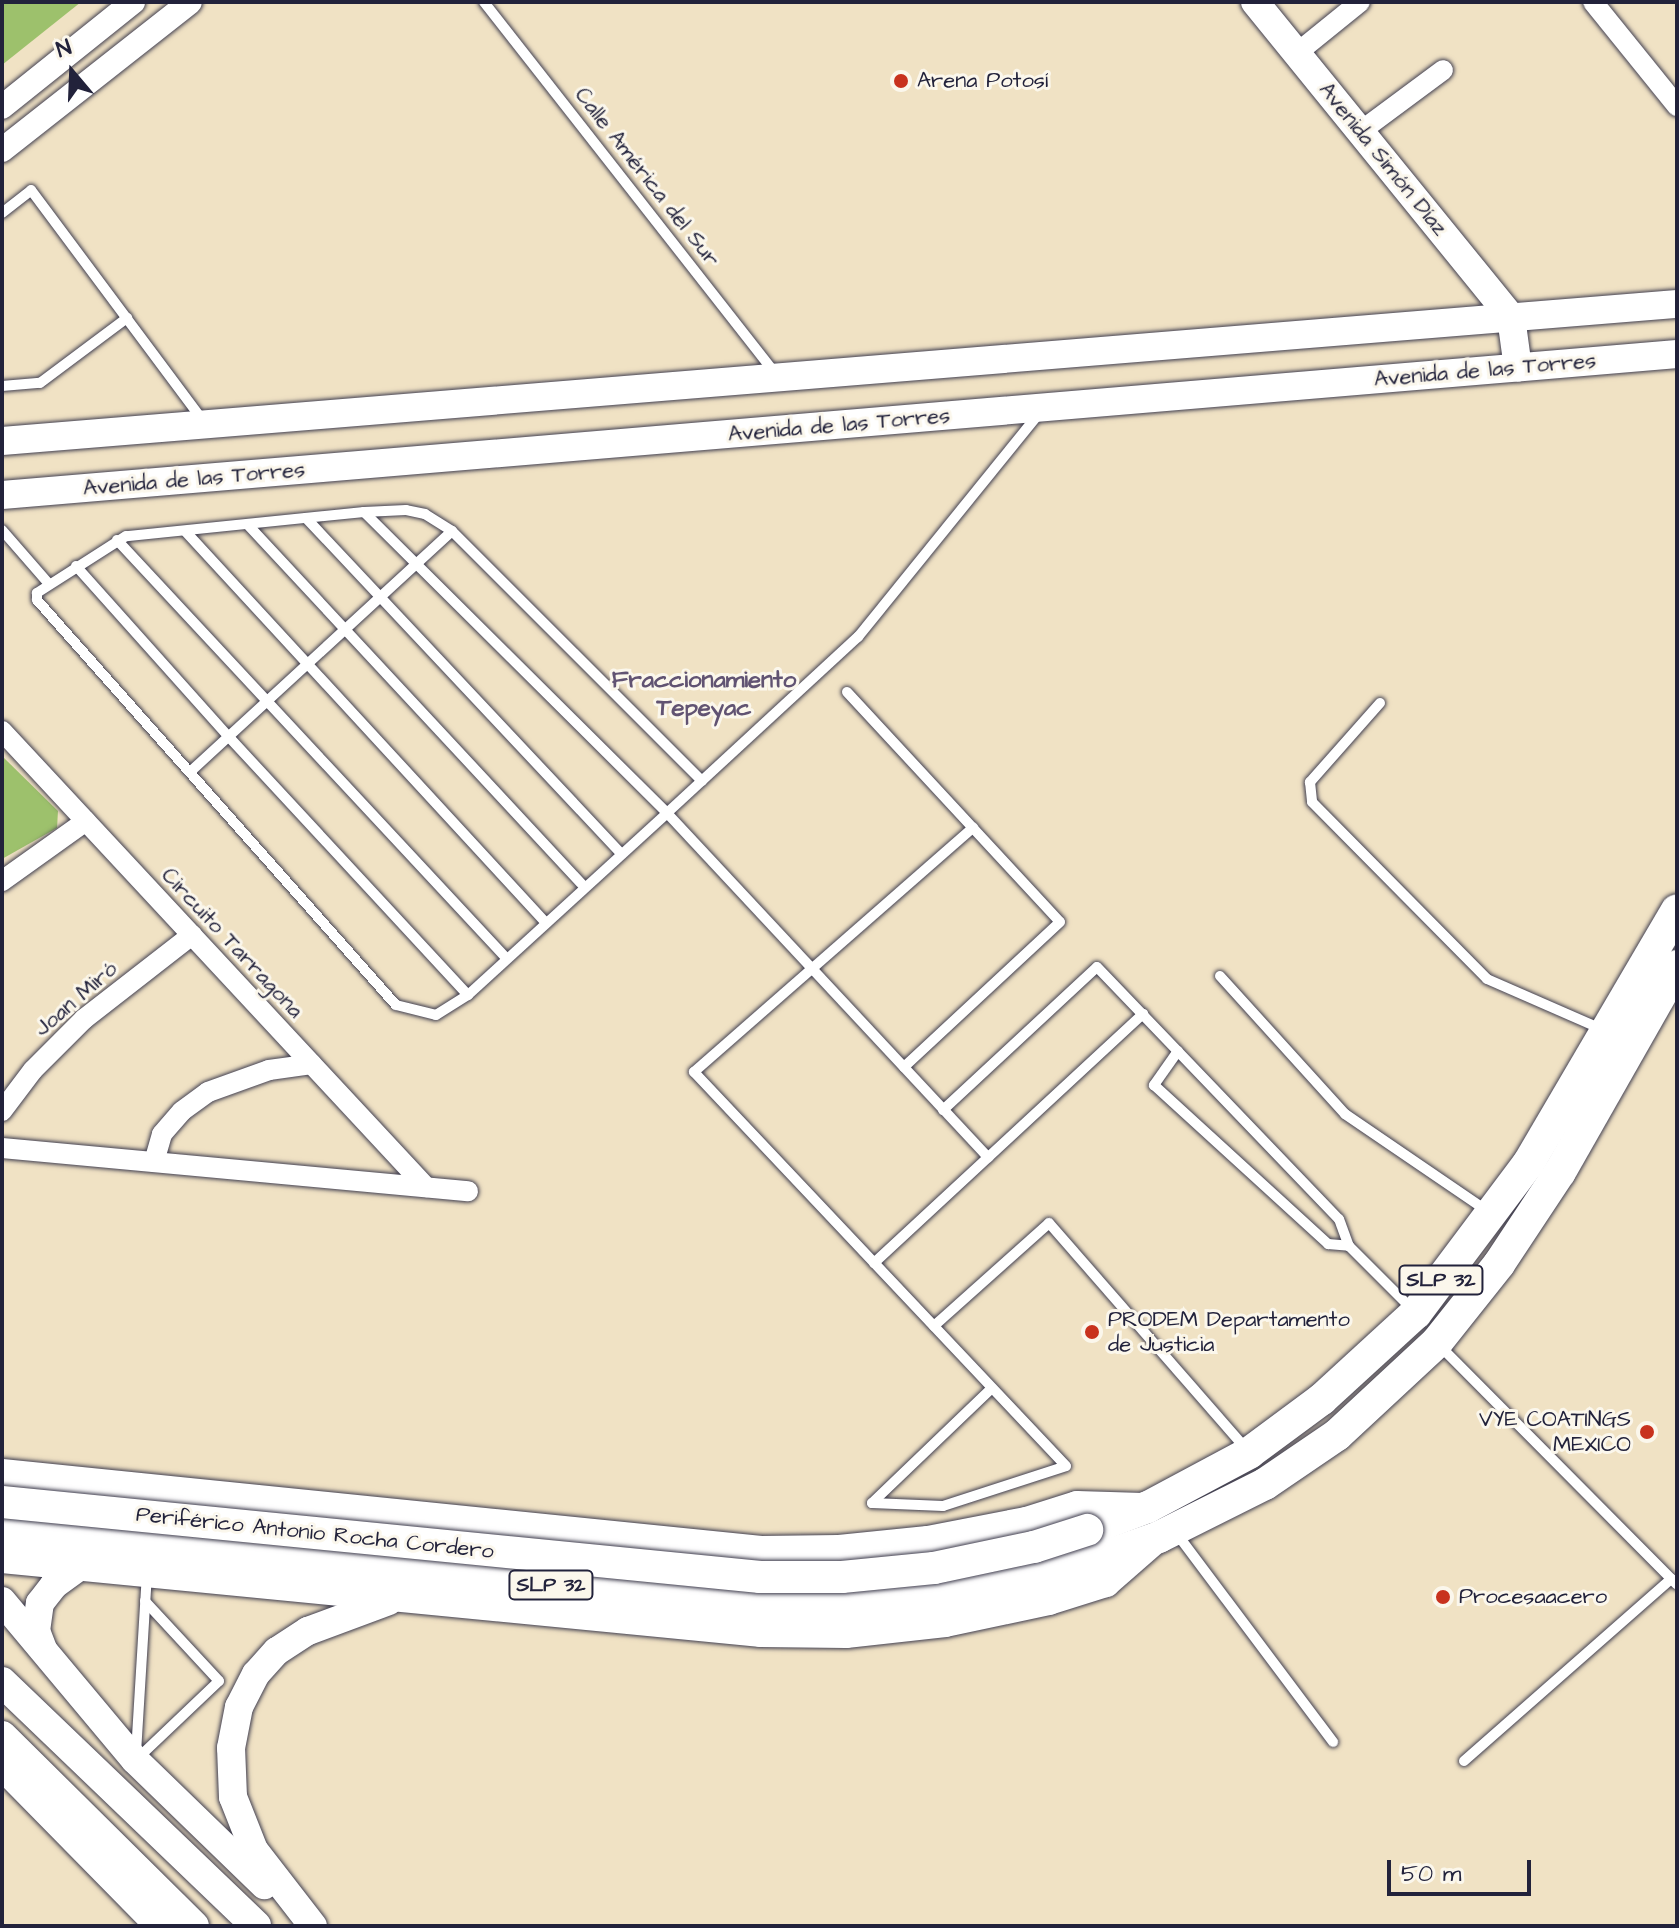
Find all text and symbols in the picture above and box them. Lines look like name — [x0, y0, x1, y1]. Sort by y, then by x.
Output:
north arrow — [32, 32, 112, 112]
text: N — [52, 32, 76, 66]
place label: Arena Potosí — [917, 68, 1048, 94]
marker: Arena Potosí — [892, 72, 910, 90]
street label: Avenida Simón Díaz — [1313, 77, 1453, 241]
street label: Calle América del Sur — [569, 82, 725, 272]
street label: Avenida de las Torres — [1373, 347, 1597, 393]
street label: Avenida de las Torres — [727, 402, 951, 448]
street label: Avenida de las Torres — [82, 456, 306, 502]
district label: Fraccionamiento Tepeyac — [612, 667, 796, 723]
street label: Circuito Tarragona — [156, 862, 308, 1024]
street label: Joan Miró — [29, 956, 123, 1042]
road number: SLP 32 — [1397, 1264, 1485, 1296]
place label: PRODEM Departamento de Justicia — [1108, 1306, 1350, 1358]
marker: PRODEM Departamento de Justicia — [1083, 1323, 1101, 1341]
place label: VYE COATINGS MEXICO — [1479, 1406, 1631, 1458]
marker: VYE COATINGS MEXICO — [1638, 1423, 1656, 1441]
street label: Periférico Antonio Rocha Cordero — [135, 1501, 495, 1565]
road number: SLP 32 — [507, 1569, 595, 1601]
place label: Procesaacero — [1459, 1584, 1607, 1610]
marker: Procesaacero — [1434, 1588, 1452, 1606]
scale bar — [1391, 1844, 1535, 1894]
text: 50 m — [1401, 1857, 1461, 1891]

